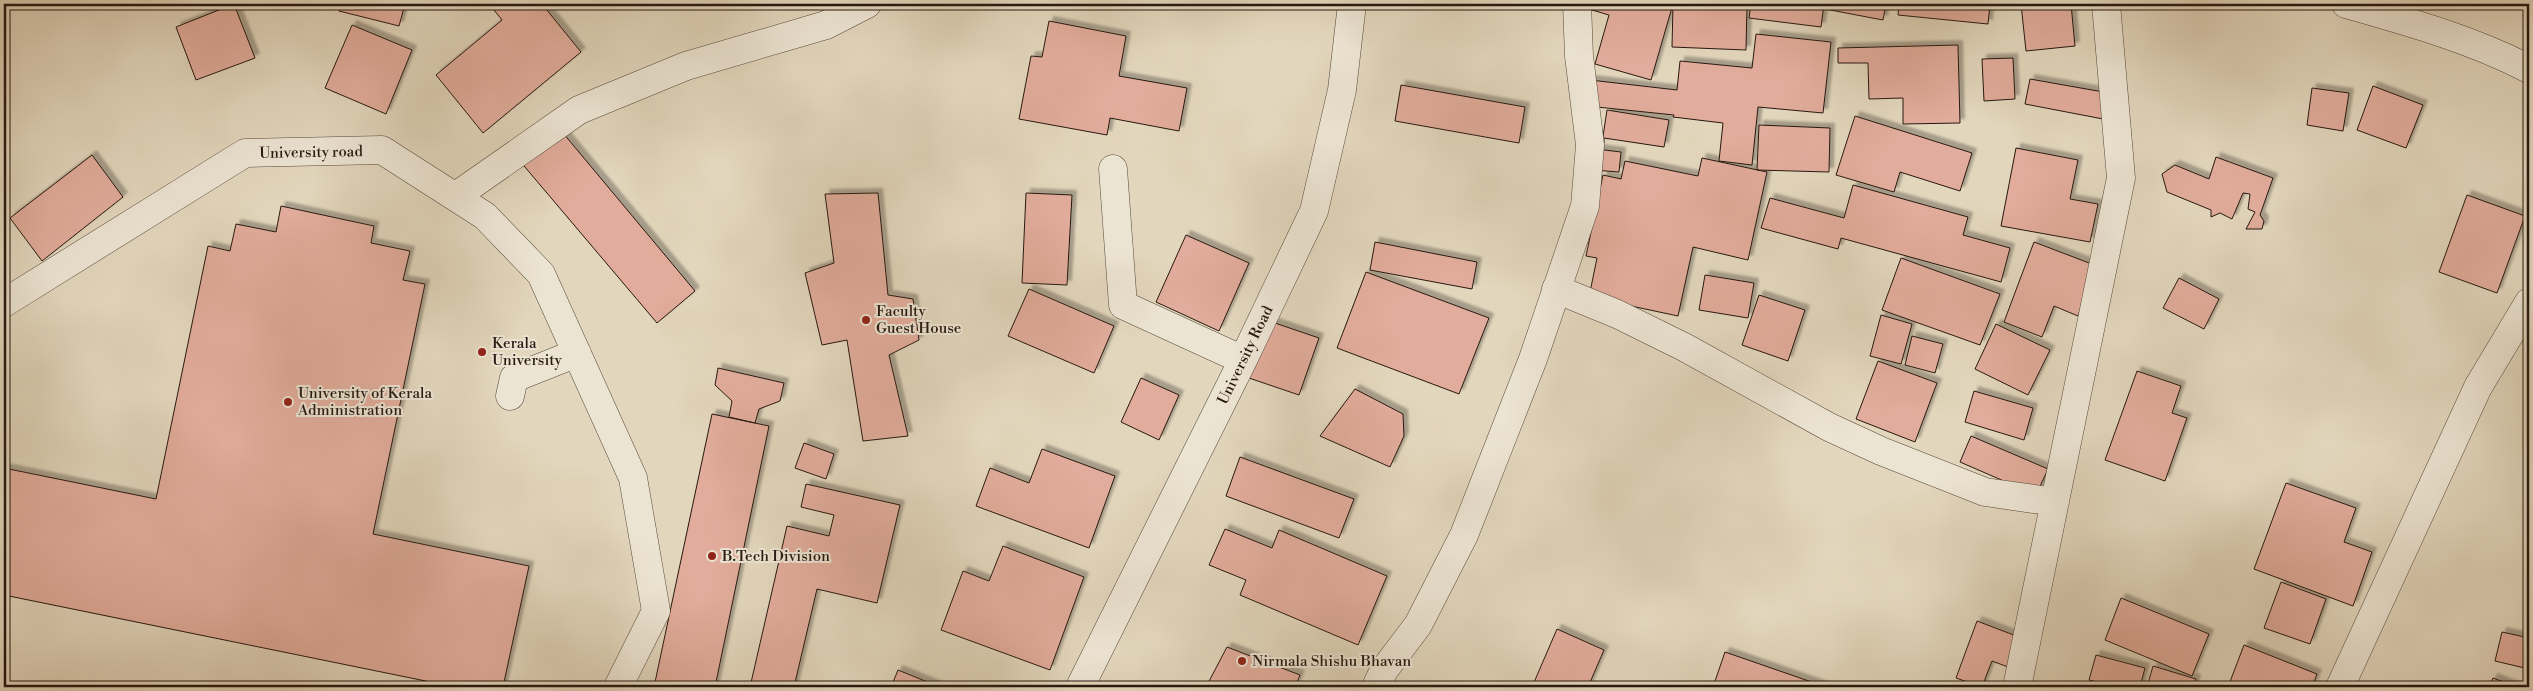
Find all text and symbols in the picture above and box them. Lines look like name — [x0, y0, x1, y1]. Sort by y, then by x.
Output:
street label: University road — [259, 142, 364, 163]
place label: Faculty Guest House — [876, 302, 961, 338]
street label: University Road — [1213, 302, 1278, 408]
marker: Faculty Guest House — [860, 314, 872, 326]
place label: Kerala University — [492, 334, 563, 370]
marker: Kerala University — [476, 346, 488, 358]
place label: University of Kerala Administration — [297, 384, 433, 420]
marker: University of Kerala Administration — [282, 396, 294, 408]
place label: B.Tech Division — [721, 547, 830, 566]
marker: B.Tech Division — [706, 550, 718, 562]
place label: Nirmala Shishu Bhavan — [1252, 652, 1411, 671]
marker: Nirmala Shishu Bhavan — [1236, 655, 1248, 667]

